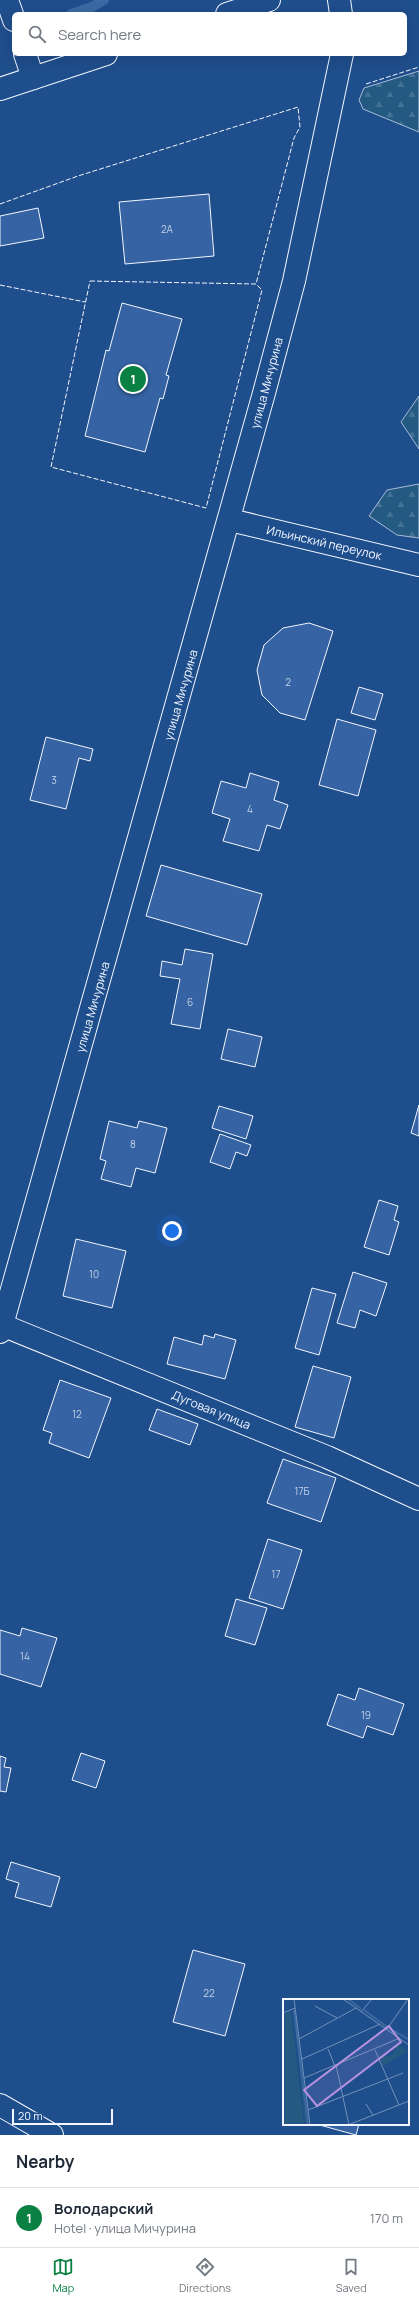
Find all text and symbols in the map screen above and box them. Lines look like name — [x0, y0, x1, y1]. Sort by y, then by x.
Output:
search box — [12, 12, 407, 56]
icon: search — [26, 23, 48, 45]
text: Search here — [58, 24, 141, 45]
house number: 2А — [161, 222, 174, 236]
street label: улица Мичурина — [246, 335, 287, 430]
pin: 1 — [120, 364, 146, 394]
street label: Ильинский переулок — [265, 521, 384, 564]
street label: улица Мичурина — [159, 647, 202, 742]
house number: 2 — [285, 675, 291, 689]
house number: 3 — [51, 773, 57, 787]
house number: 4 — [247, 802, 253, 816]
street label: улица Мичурина — [71, 959, 114, 1054]
house number: 6 — [187, 995, 193, 1009]
house number: 8 — [130, 1137, 136, 1151]
your location — [162, 1221, 182, 1241]
house number: 10 — [89, 1267, 99, 1281]
street label: Дуговая улица — [169, 1386, 253, 1433]
house number: 12 — [72, 1407, 82, 1421]
house number: 17Б — [295, 1484, 309, 1498]
house number: 17 — [272, 1567, 280, 1581]
house number: 14 — [20, 1649, 30, 1663]
house number: 19 — [361, 1708, 371, 1722]
house number: 22 — [203, 1986, 215, 2000]
inset map — [283, 1999, 409, 2125]
scale bar — [12, 2107, 113, 2126]
text: 20 m — [18, 2108, 43, 2123]
text: Nearby — [16, 2150, 74, 2173]
text: Володарский — [54, 2198, 153, 2219]
text: 1 — [26, 2209, 32, 2227]
text: 170 m — [370, 2209, 403, 2227]
text: Hotel · улица Мичурина — [54, 2219, 196, 2237]
tab: Map — [52, 2256, 74, 2295]
tab: Directions — [179, 2256, 231, 2295]
tab: Saved — [336, 2256, 367, 2295]

